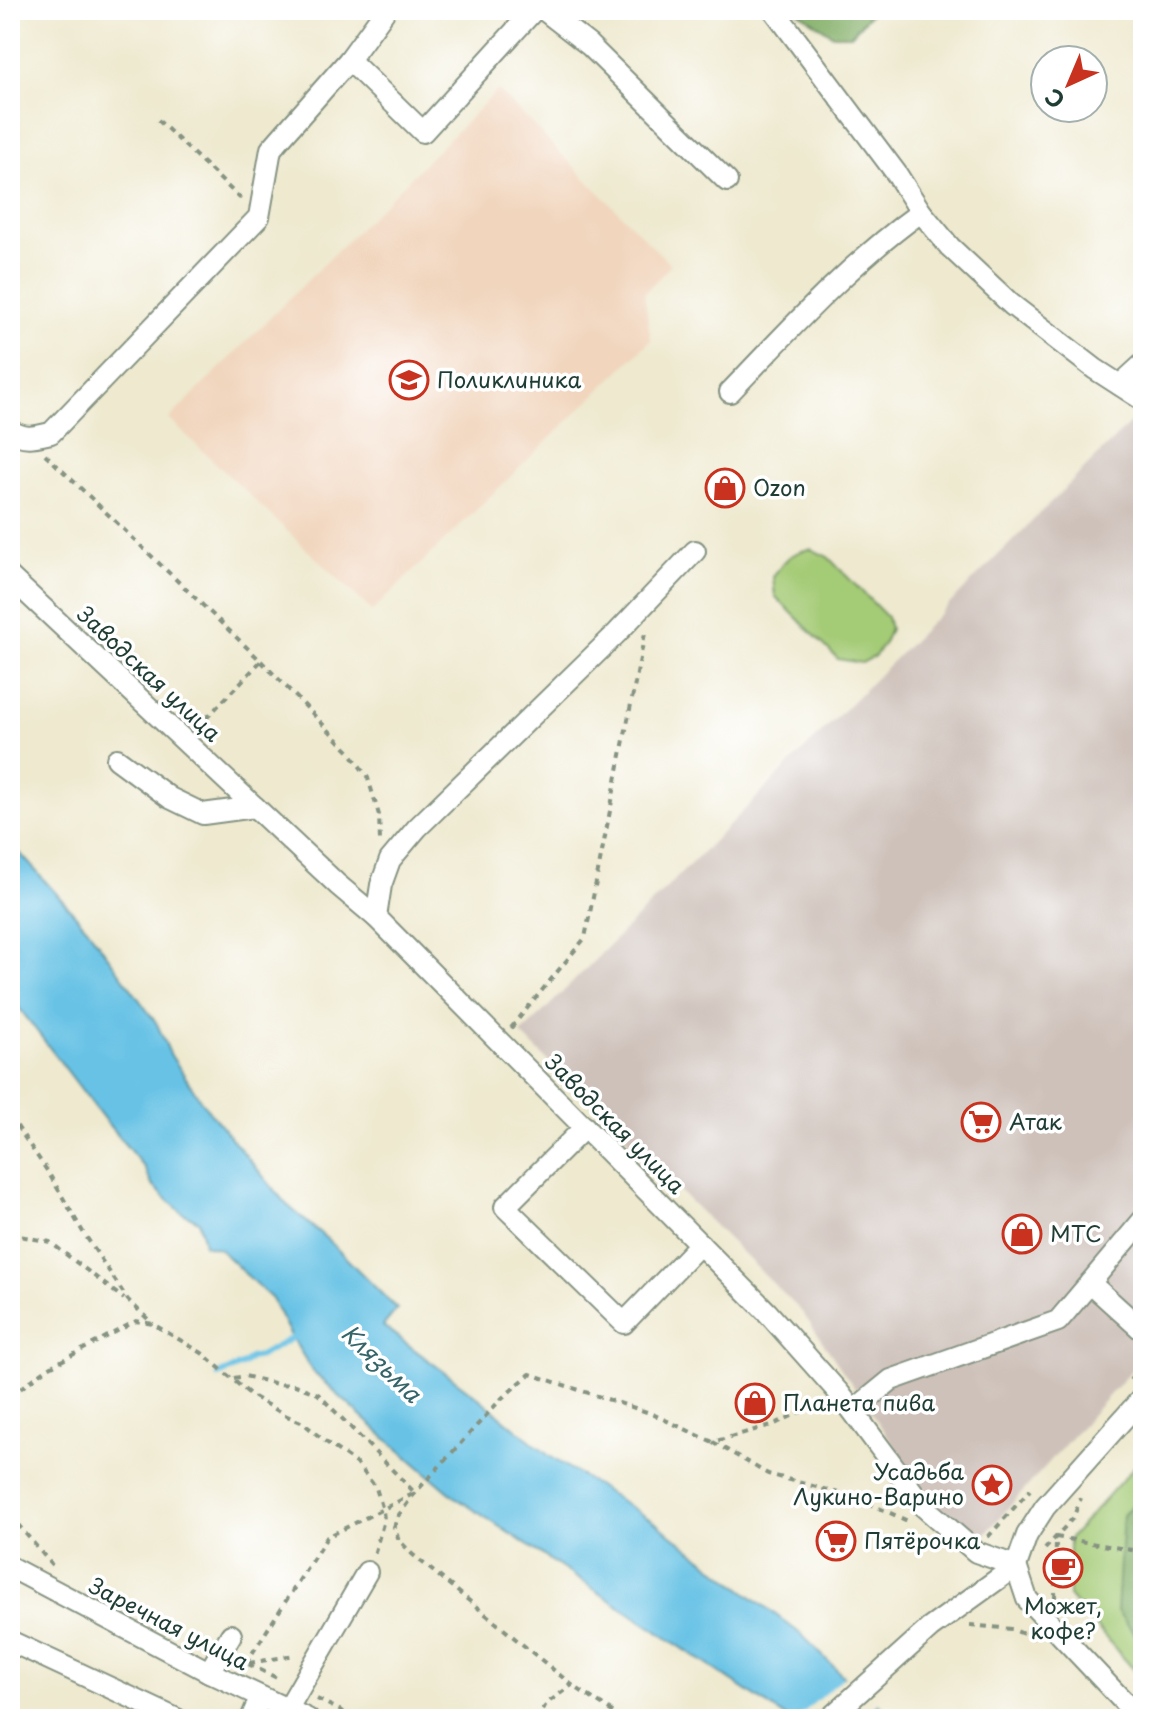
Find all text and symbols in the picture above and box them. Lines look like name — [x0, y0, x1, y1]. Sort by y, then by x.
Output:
north arrow — [1029, 44, 1109, 124]
text: С — [1037, 82, 1071, 117]
school or university icon: Поликлиника — [388, 359, 430, 401]
place label: Поликлиника — [437, 362, 581, 395]
shop icon: Ozon — [704, 467, 746, 509]
place label: Ozon — [753, 470, 806, 503]
street label: Заводская улица — [71, 597, 229, 749]
street label: Заводская улица — [539, 1045, 694, 1201]
supermarket icon: Атак — [960, 1101, 1002, 1143]
place label: Атак — [1009, 1104, 1063, 1137]
shop icon: МТС — [1001, 1213, 1043, 1255]
place label: МТС — [1050, 1216, 1102, 1249]
water label: Клязьма — [334, 1315, 432, 1411]
shop icon: Планета пива — [734, 1382, 776, 1424]
place label: Планета пива — [783, 1385, 935, 1418]
place label: Усадьба Лукино-Варино — [793, 1454, 964, 1512]
place icon: Усадьба Лукино-Варино — [971, 1464, 1013, 1506]
supermarket icon: Пятёрочка — [815, 1520, 857, 1562]
place label: Пятёрочка — [864, 1523, 981, 1556]
cafe icon: Может, кофе? — [1042, 1547, 1084, 1589]
street label: Заречная улица — [84, 1568, 255, 1677]
place label: Может, кофе? — [1024, 1588, 1102, 1646]

